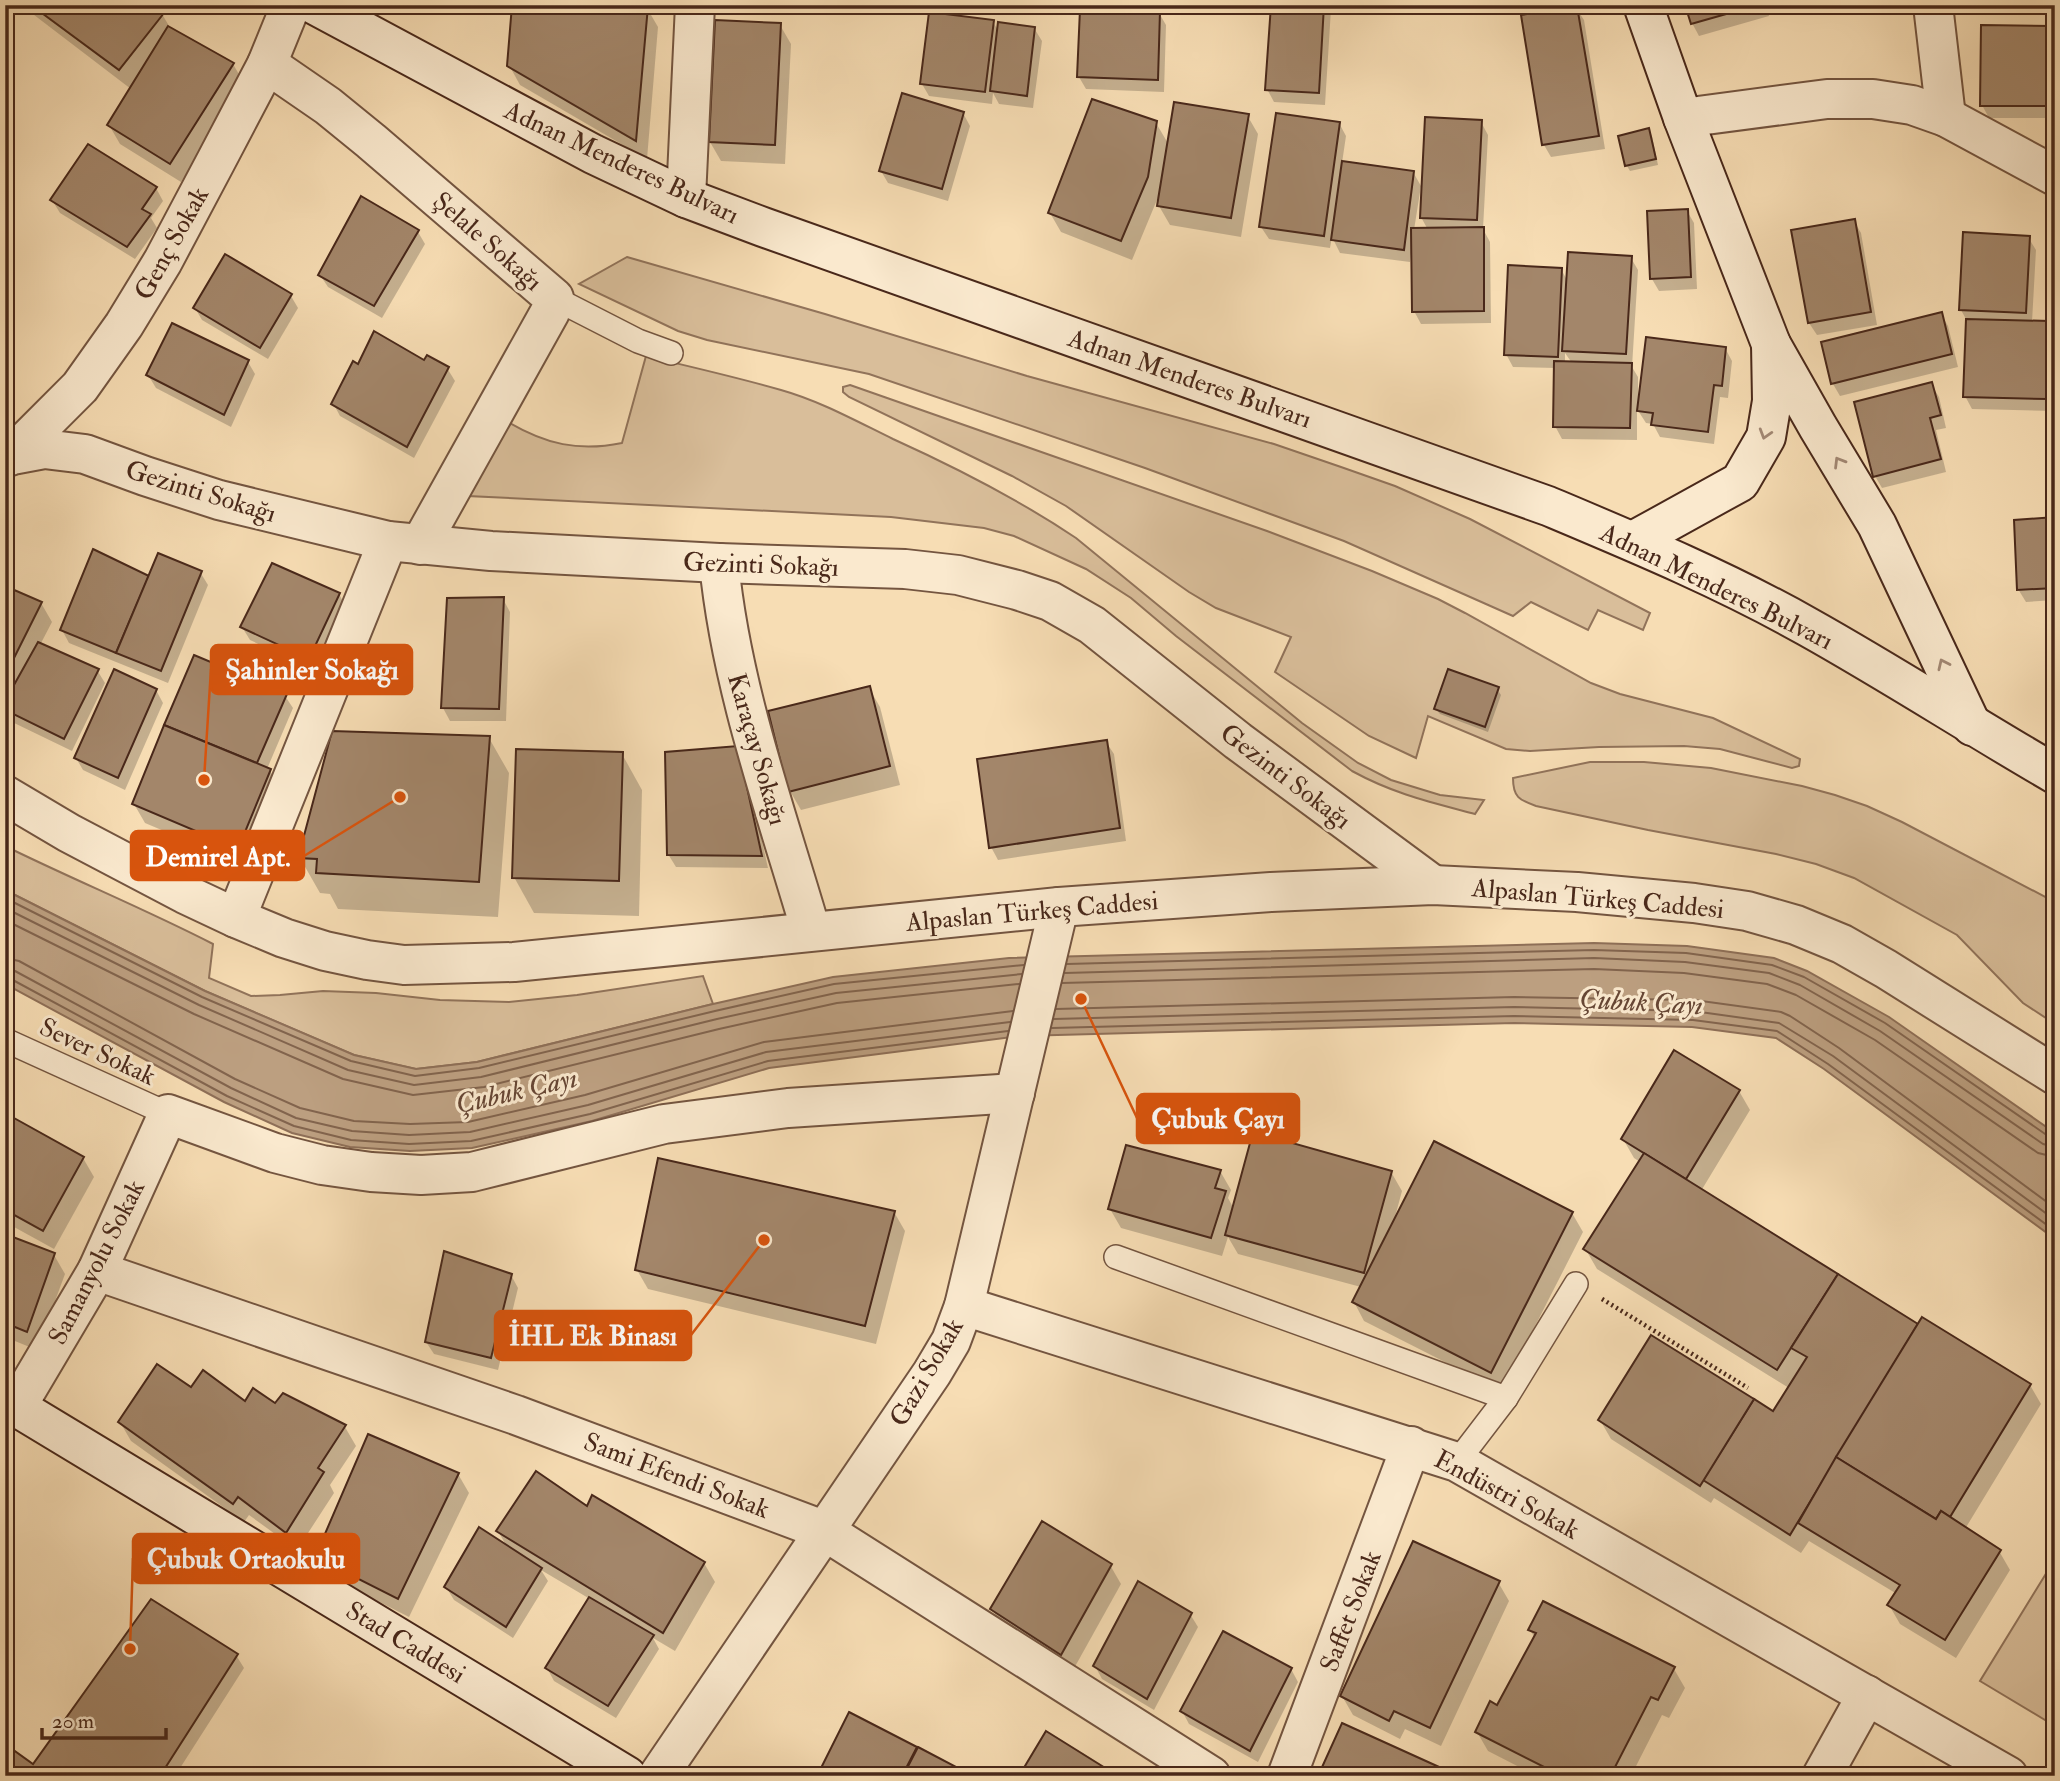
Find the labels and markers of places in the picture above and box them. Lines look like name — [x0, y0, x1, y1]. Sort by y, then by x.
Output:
callout: Şahinler Sokağı — [211, 645, 412, 694]
callout: Demirel Apt. — [131, 831, 304, 880]
callout: Çubuk Çayı — [1137, 1094, 1299, 1143]
callout: İHL Ek Binası — [495, 1311, 691, 1360]
callout: Çubuk Ortaokulu — [133, 1534, 359, 1583]

